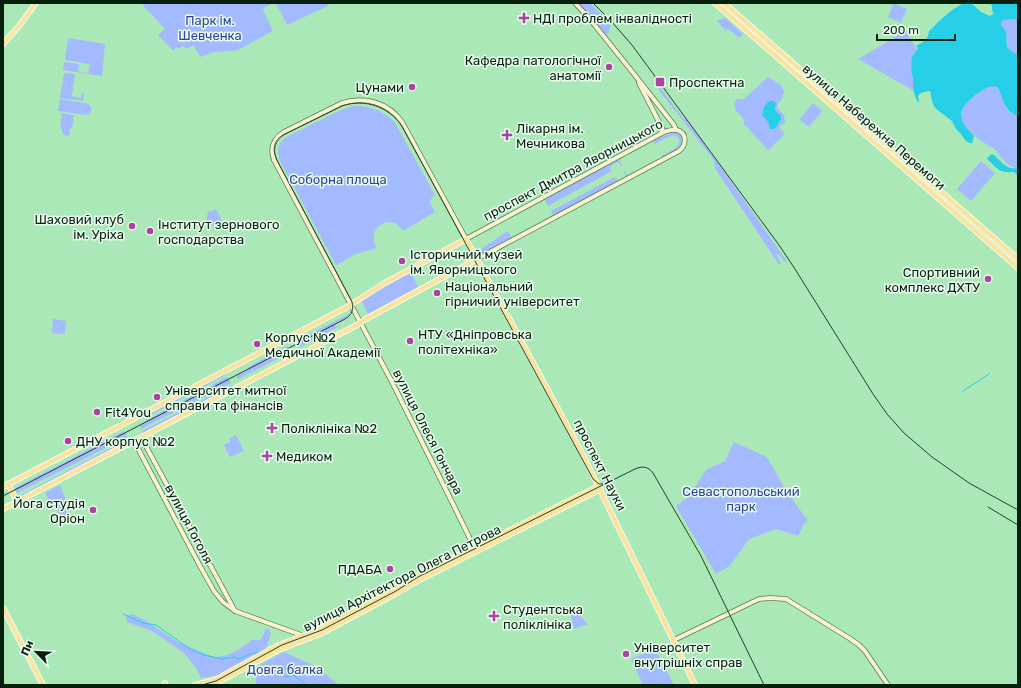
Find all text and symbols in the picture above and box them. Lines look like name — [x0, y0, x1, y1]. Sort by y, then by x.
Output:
place label: НДІ проблем інвалідності — [533, 11, 692, 26]
marker: НДІ проблем інвалідності — [518, 12, 530, 24]
park label: Парк iм. Шевченка — [178, 13, 242, 43]
scale bar — [877, 16, 955, 42]
text: 200 m — [883, 23, 919, 37]
place label: Кафедра патологічної анатомії — [465, 53, 602, 83]
street label: вулиця Набережна Перемоги — [800, 61, 948, 193]
marker: Кафедра патологічної анатомії — [604, 62, 614, 72]
place label: Проспектна — [669, 75, 744, 90]
marker: Проспектна — [654, 76, 666, 88]
place label: Цунами — [356, 80, 404, 95]
marker: Цунами — [407, 82, 417, 92]
street label: проспект Дмитра Яворницького — [481, 116, 665, 224]
place label: Лікарня ім. Мечникова — [516, 121, 585, 151]
marker: Лікарня ім. Мечникова — [501, 129, 513, 141]
park label: Соборна площа — [289, 172, 387, 187]
place label: Шаховий клуб ім. Уріха — [34, 212, 124, 242]
place label: Інститут зернового господарства — [158, 217, 280, 247]
marker: Шаховий клуб ім. Уріха — [127, 221, 137, 231]
marker: Інститут зернового господарства — [145, 226, 155, 236]
place label: Історичний музей ім. Яворницького — [410, 247, 522, 277]
marker: Історичний музей ім. Яворницького — [397, 256, 407, 266]
place label: Спортивний комплекс ДХТУ — [885, 265, 980, 295]
marker: Спортивний комплекс ДХТУ — [983, 274, 993, 284]
place label: Національний гірничий університет — [445, 279, 580, 309]
marker: Національний гірничий університет — [432, 288, 442, 298]
place label: НТУ «Дніпровська політехніка» — [418, 327, 532, 357]
place label: Корпус №2 Медичної Академії — [265, 330, 381, 360]
marker: НТУ «Дніпровська політехніка» — [405, 336, 415, 346]
marker: Корпус №2 Медичної Академії — [252, 339, 262, 349]
street label: вулиця Олеся Гончара — [390, 367, 466, 497]
place label: Університет митної справи та фінансів — [165, 383, 287, 413]
marker: Університет митної справи та фінансів — [152, 392, 162, 402]
place label: Fit4You — [105, 405, 151, 420]
marker: Fit4You — [92, 407, 102, 417]
street label: проспект Науки — [571, 417, 629, 513]
place label: Поліклініка №2 — [281, 421, 377, 436]
marker: Поліклініка №2 — [266, 422, 278, 434]
place label: ДНУ корпус №2 — [76, 434, 175, 449]
marker: ДНУ корпус №2 — [63, 436, 73, 446]
place label: Медиком — [276, 449, 332, 464]
marker: Медиком — [261, 450, 273, 462]
street label: вулиця Гоголя — [162, 482, 216, 566]
park label: Севастопольський парк — [682, 484, 800, 514]
place label: Йога студія Оріон — [13, 496, 85, 526]
marker: Йога студія Оріон — [88, 505, 98, 515]
street label: вулиця Архітектора Олега Петрова — [301, 521, 503, 635]
place label: ПДАБА — [338, 562, 382, 577]
marker: ПДАБА — [385, 564, 395, 574]
place label: Студентська поліклініка — [503, 602, 583, 632]
marker: Студентська поліклініка — [488, 610, 500, 622]
north arrow — [16, 632, 56, 672]
text: Пн — [18, 639, 36, 658]
place label: Університет внутрішніх справ — [634, 640, 742, 670]
marker: Університет внутрішніх справ — [621, 649, 631, 659]
park label: Довга балка — [247, 662, 323, 677]

